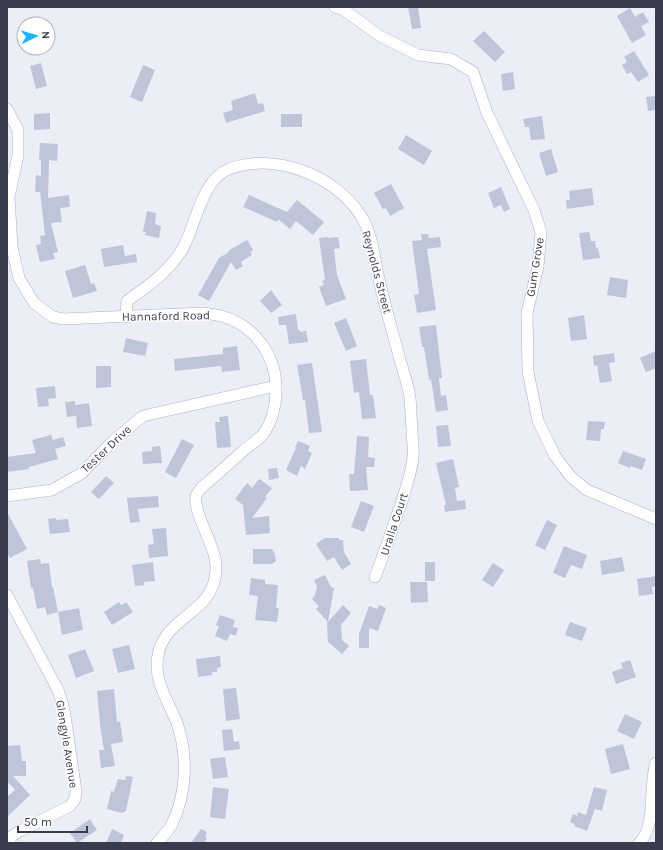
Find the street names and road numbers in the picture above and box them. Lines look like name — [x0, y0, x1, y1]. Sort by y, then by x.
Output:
street label: Reynolds Street — [359, 229, 395, 316]
street label: Gum Grove — [523, 236, 547, 298]
street label: Hannaford Road — [122, 308, 210, 324]
street label: Tester Drive — [78, 422, 134, 476]
street label: Uralla Court — [377, 490, 411, 557]
street label: Glengyle Avenue — [53, 699, 81, 789]

